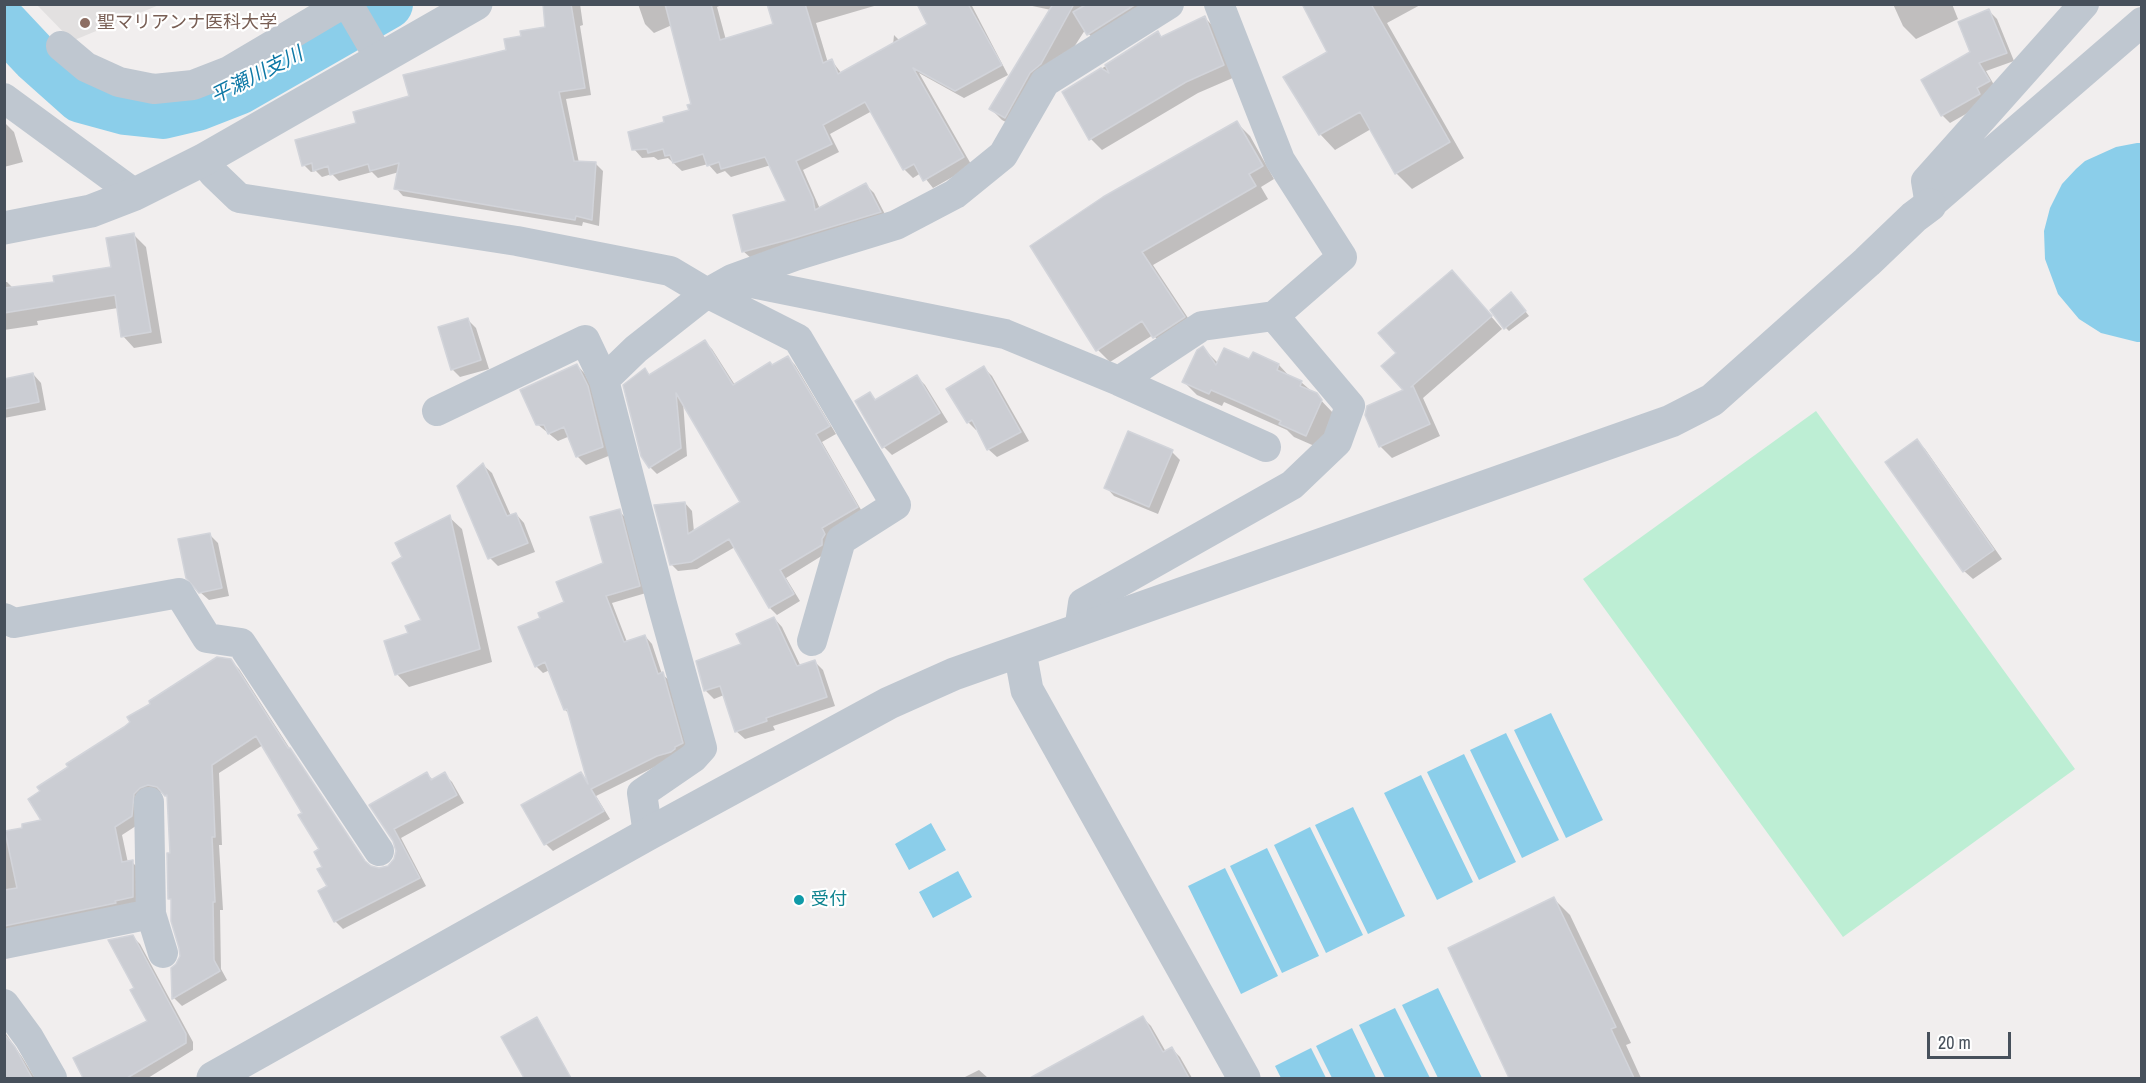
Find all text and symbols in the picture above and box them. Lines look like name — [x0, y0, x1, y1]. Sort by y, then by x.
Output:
place label: 聖マリアンナ医科大学 — [97, 12, 277, 34]
marker: 聖マリアンナ医科大学 — [78, 16, 92, 30]
water label: 平瀬川支川 — [207, 43, 307, 109]
place label: 受付 — [811, 889, 847, 911]
marker: 受付 — [792, 893, 806, 907]
scale bar — [1930, 1020, 2014, 1058]
text: 20 m — [1938, 1030, 1971, 1055]

